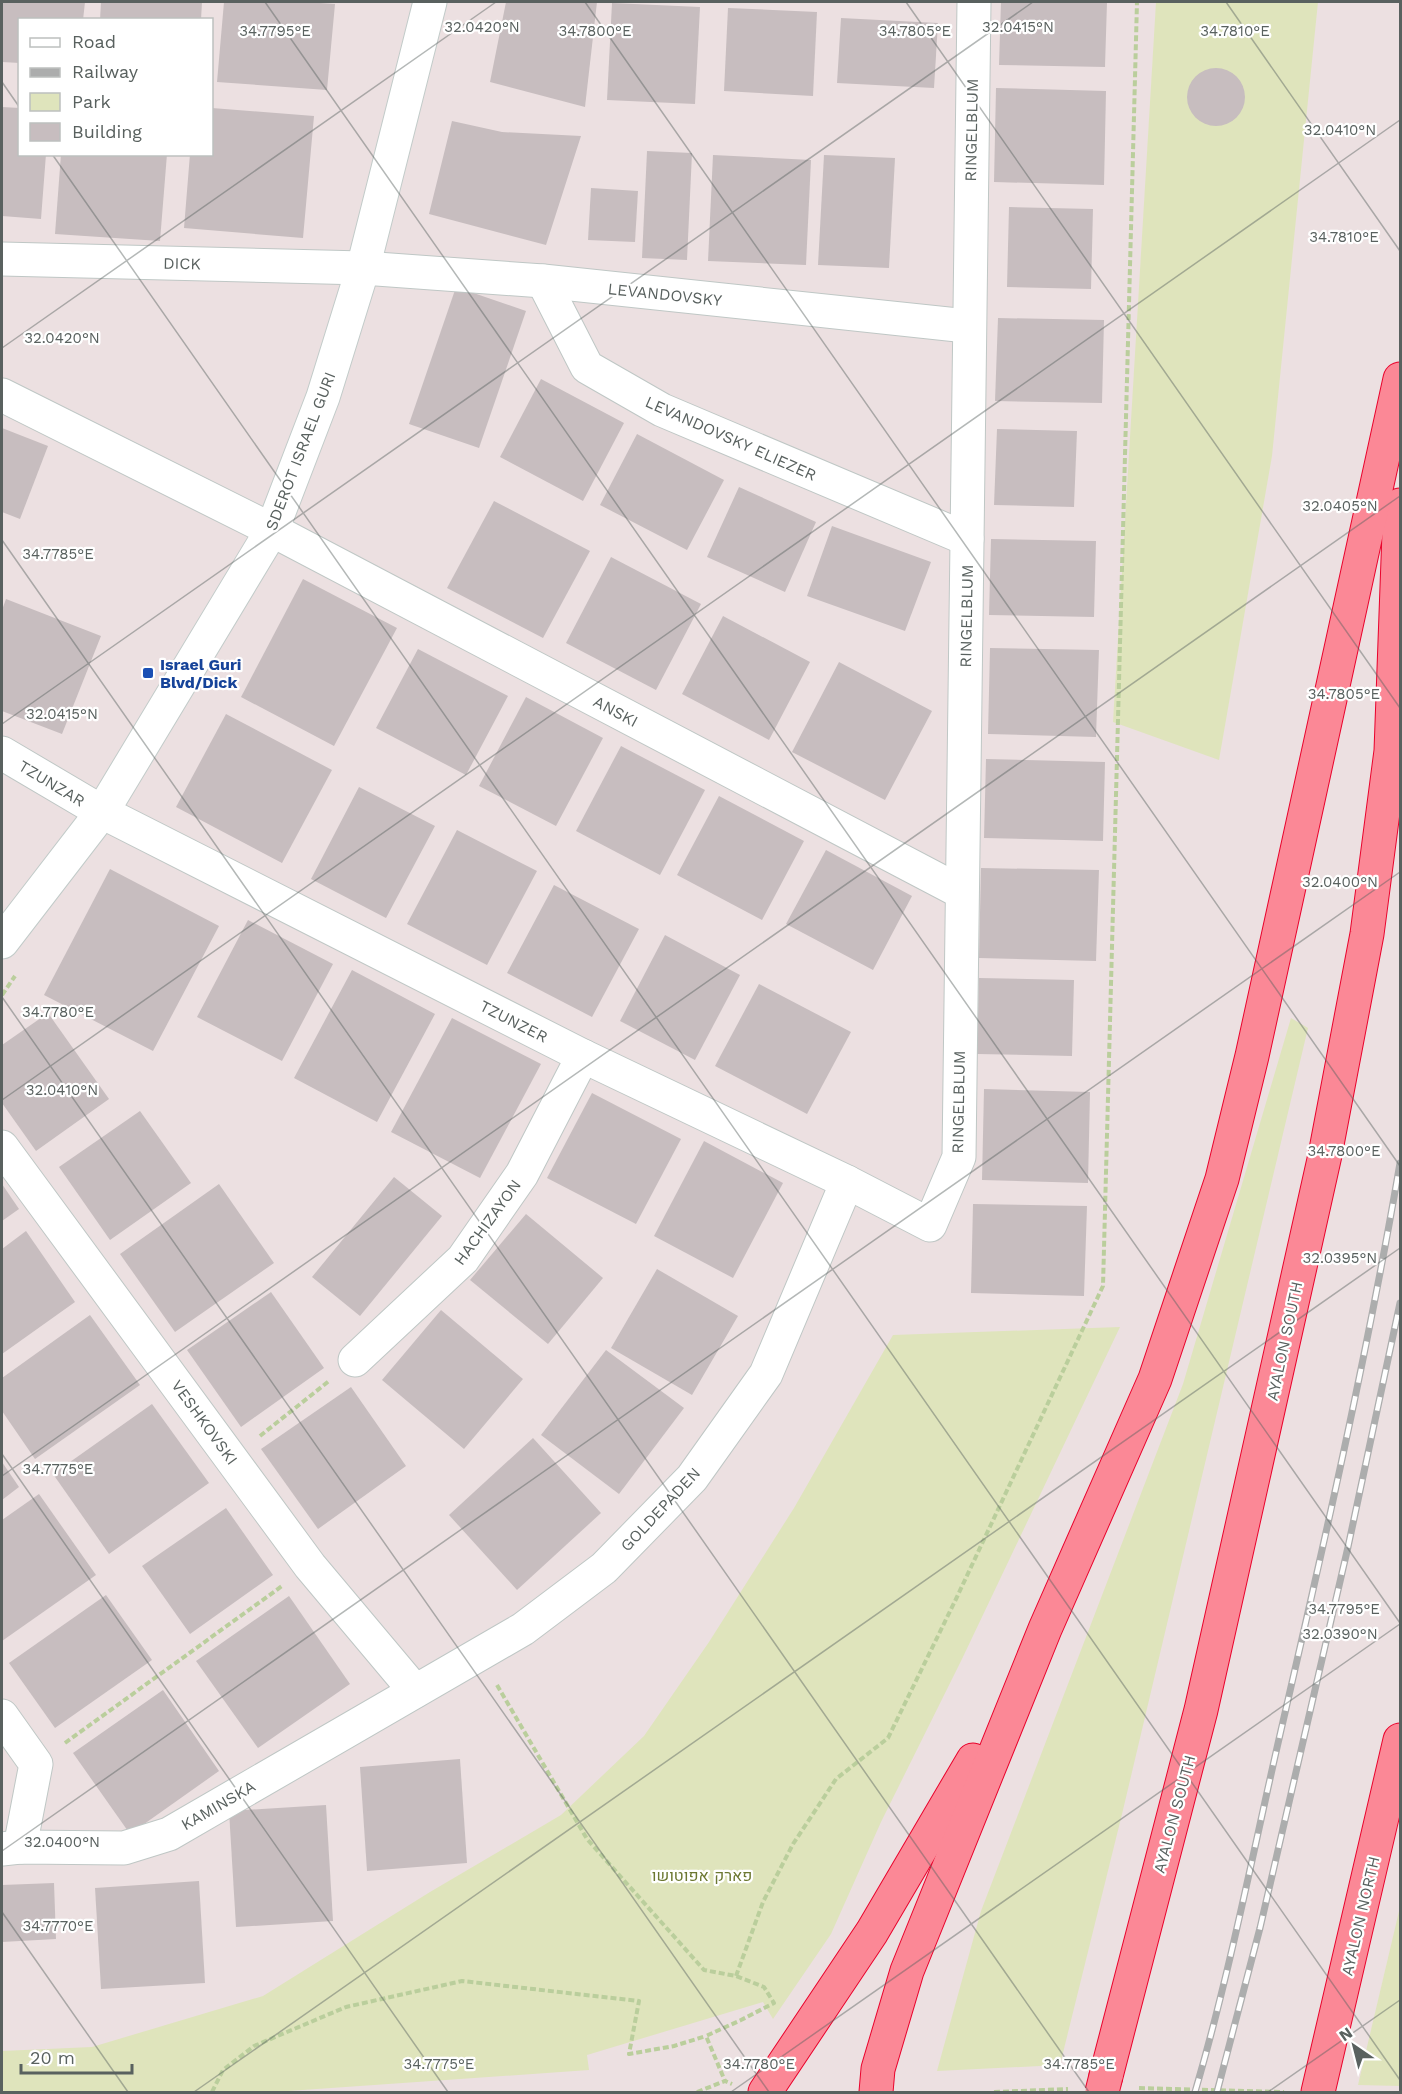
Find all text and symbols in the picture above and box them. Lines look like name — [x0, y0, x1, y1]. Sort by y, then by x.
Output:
legend — [18, 18, 213, 156]
text: 32.0420°N — [444, 18, 520, 36]
text: 32.0415°N — [982, 18, 1054, 36]
text: 34.7795°E — [239, 22, 311, 40]
text: 34.7800°E — [559, 22, 631, 40]
text: 34.7805°E — [879, 22, 951, 40]
text: 34.7810°E — [1200, 22, 1270, 40]
text: Road — [72, 31, 116, 52]
text: Railway — [72, 61, 139, 82]
street label: RINGELBLUM — [961, 78, 982, 182]
text: Park — [72, 91, 111, 112]
text: Building — [72, 121, 142, 142]
text: 32.0410°N — [1304, 121, 1376, 139]
text: 34.7810°E — [1309, 228, 1379, 246]
street label: DICK — [163, 254, 202, 273]
street label: LEVANDOVSKY — [607, 279, 723, 310]
text: 32.0420°N — [24, 329, 100, 347]
street label: SDEROT ISRAEL GURI — [261, 369, 339, 533]
street label: LEVANDOVSKY ELIEZER — [642, 392, 819, 485]
text: 32.0405°N — [1302, 497, 1378, 515]
text: 34.7785°E — [22, 545, 94, 563]
street label: RINGELBLUM — [956, 564, 977, 668]
place label: Israel Guri Blvd/Dick — [160, 655, 241, 692]
marker: Israel Guri Blvd/Dick — [141, 666, 155, 680]
text: 34.7805°E — [1308, 685, 1380, 703]
street label: ANSKI — [590, 692, 641, 731]
text: 32.0415°N — [26, 705, 98, 723]
street label: TZUNZAR — [15, 756, 88, 811]
text: 32.0400°N — [1302, 873, 1378, 891]
street label: TZUNZER — [477, 996, 551, 1047]
text: 34.7780°E — [22, 1003, 94, 1021]
street label: RINGELBLUM — [948, 1050, 969, 1154]
text: 32.0410°N — [26, 1081, 98, 1099]
text: 34.7800°E — [1308, 1142, 1380, 1160]
street label: HACHIZAYON — [450, 1176, 525, 1269]
text: 32.0395°N — [1303, 1249, 1377, 1267]
street label: AYALON SOUTH — [1263, 1280, 1306, 1403]
street label: VESHKOVSKI — [168, 1376, 242, 1468]
text: 34.7775°E — [23, 1460, 93, 1478]
street label: GOLDEPADEN — [617, 1463, 704, 1555]
text: 34.7795°E — [1308, 1600, 1380, 1618]
text: 32.0390°N — [1302, 1625, 1378, 1643]
street label: AYALON SOUTH — [1150, 1753, 1199, 1875]
street label: KAMINSKA — [178, 1776, 259, 1834]
text: 32.0400°N — [24, 1833, 100, 1851]
street label: AYALON NORTH — [1338, 1855, 1383, 1978]
park label: פארק אפוטושו — [652, 1866, 752, 1885]
text: 34.7770°E — [22, 1917, 94, 1935]
north arrow — [1324, 2016, 1384, 2076]
text: N — [1335, 2023, 1356, 2045]
scale bar — [21, 2037, 132, 2075]
text: 20 m — [30, 2047, 75, 2068]
text: 34.7775°E — [404, 2055, 474, 2073]
text: 34.7780°E — [723, 2055, 795, 2073]
text: 34.7785°E — [1043, 2055, 1115, 2073]

